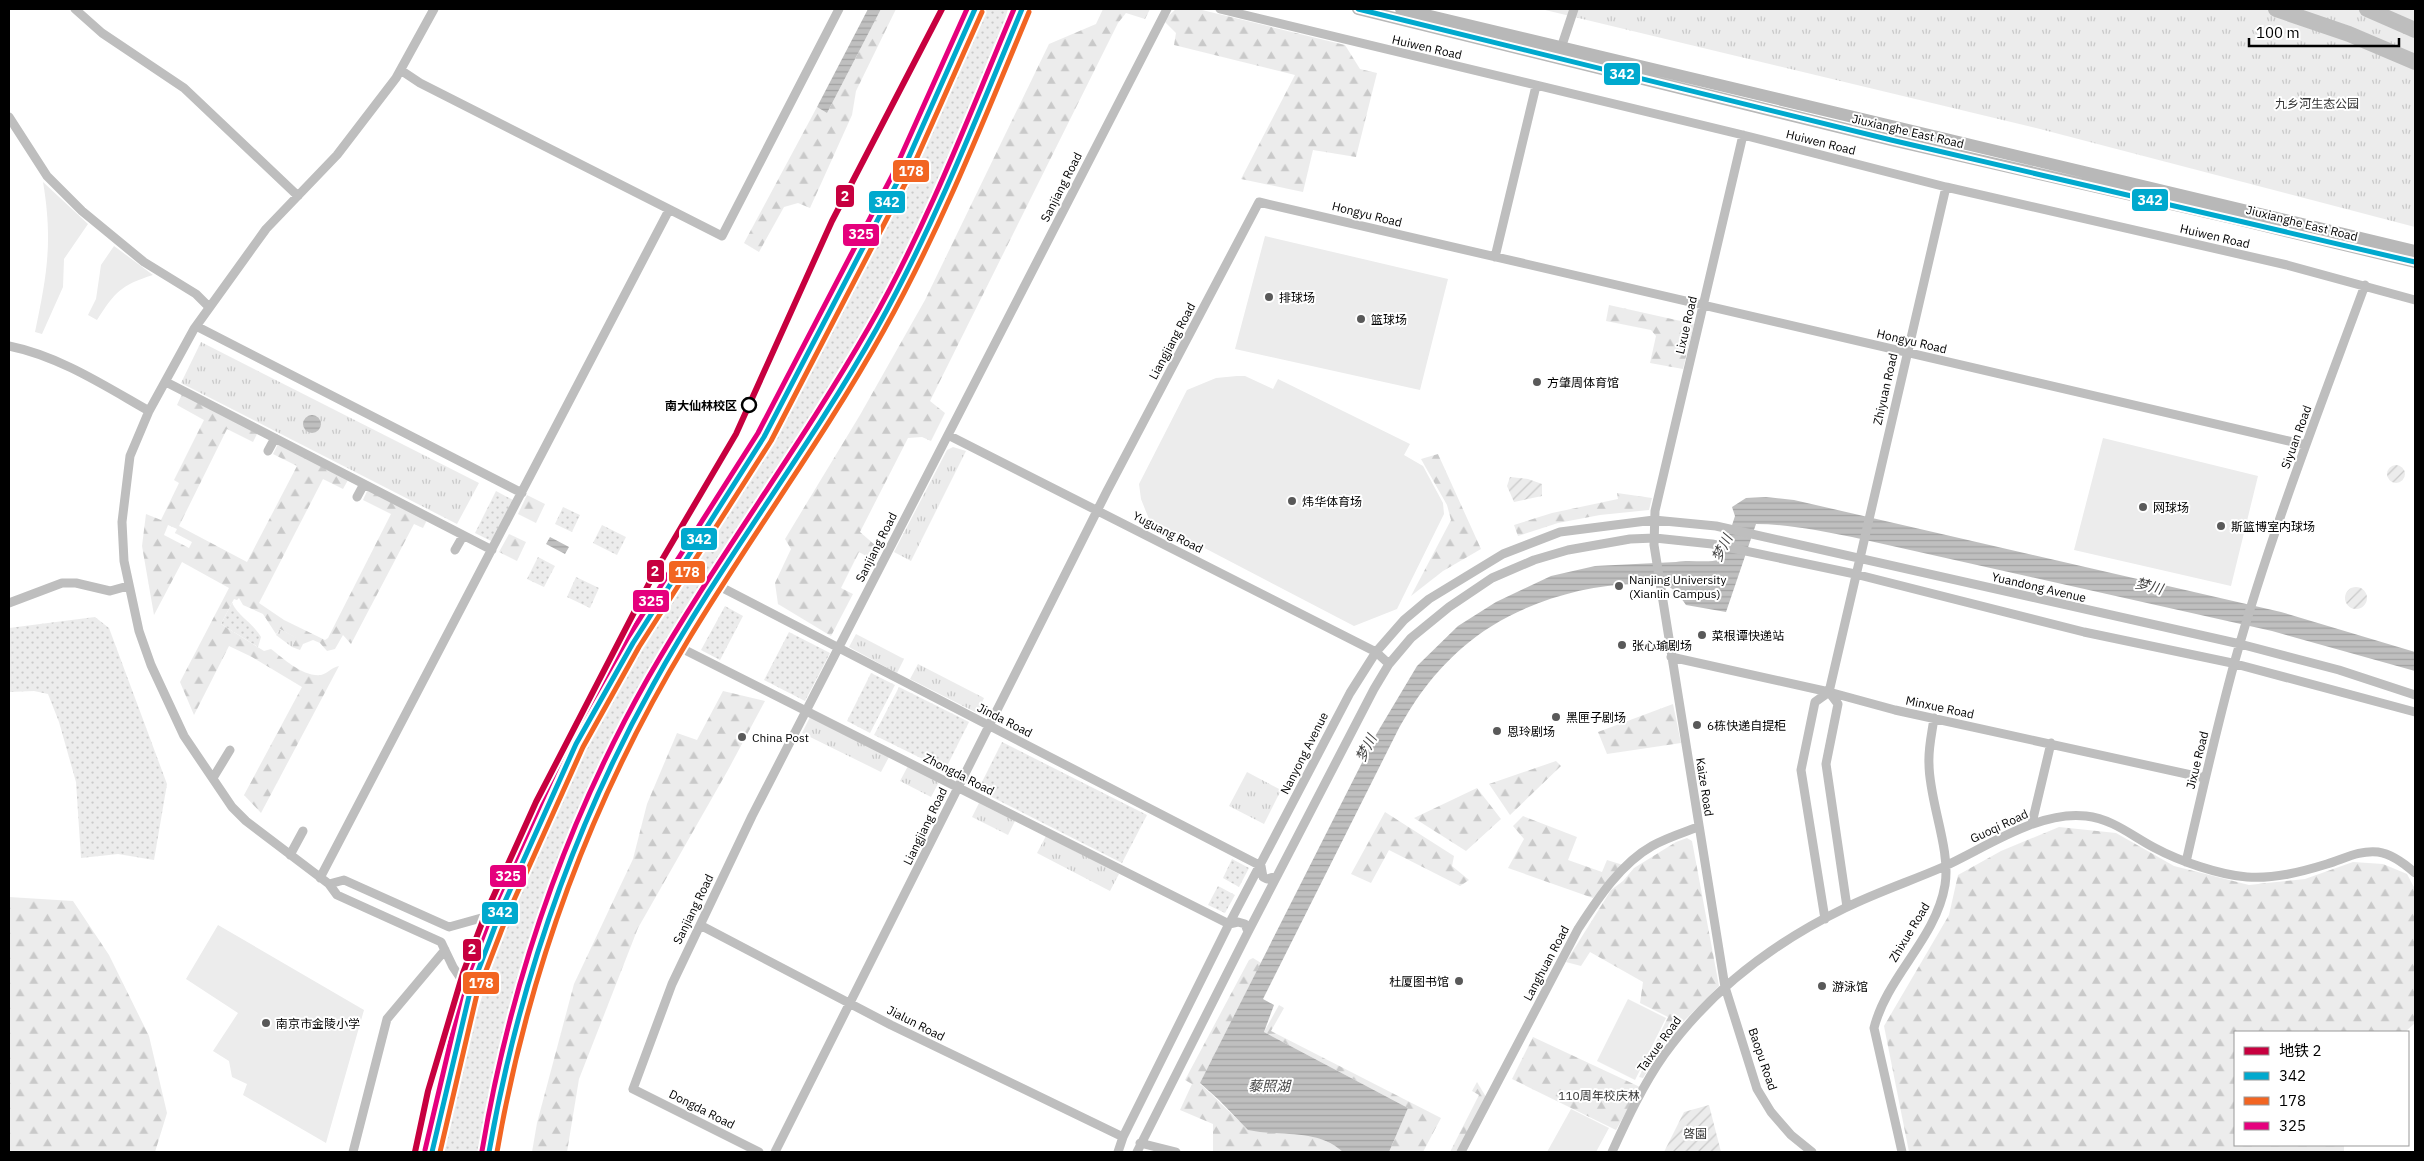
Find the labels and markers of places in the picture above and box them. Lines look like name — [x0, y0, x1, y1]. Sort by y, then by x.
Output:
place label: 排球场 — [1279, 290, 1315, 305]
marker: 排球场 — [1263, 291, 1275, 303]
place label: 篮球场 — [1371, 312, 1407, 327]
marker: 篮球场 — [1355, 313, 1367, 325]
place label: 方肇周体育馆 — [1547, 375, 1619, 390]
marker: 方肇周体育馆 — [1531, 376, 1543, 388]
marker: 南大仙林校区 — [741, 397, 757, 413]
place label: 南大仙林校区 — [665, 398, 737, 413]
place label: 炜华体育场 — [1302, 494, 1362, 509]
marker: 炜华体育场 — [1286, 495, 1298, 507]
place label: 网球场 — [2153, 500, 2189, 515]
marker: 网球场 — [2137, 501, 2149, 513]
place label: 斯篮博室内球场 — [2231, 519, 2315, 534]
marker: 斯篮博室内球场 — [2215, 520, 2227, 532]
place label: Nanjing University (Xianlin Campus) — [1629, 572, 1727, 601]
marker: Nanjing University (Xianlin Campus) — [1613, 580, 1625, 592]
place label: 菜根谭快递站 — [1712, 628, 1784, 643]
marker: 菜根谭快递站 — [1696, 629, 1708, 641]
place label: 张心瑜剧场 — [1632, 638, 1692, 653]
marker: 张心瑜剧场 — [1616, 639, 1628, 651]
place label: 黑匣子剧场 — [1566, 710, 1626, 725]
marker: 黑匣子剧场 — [1550, 711, 1562, 723]
place label: 6栋快递自提柜 — [1707, 718, 1786, 733]
marker: 6栋快递自提柜 — [1691, 719, 1703, 731]
place label: 恩玲剧场 — [1507, 724, 1555, 739]
marker: 恩玲剧场 — [1491, 725, 1503, 737]
place label: China Post — [752, 730, 809, 745]
marker: China Post — [736, 731, 748, 743]
place label: 杜厦图书馆 — [1389, 974, 1449, 989]
marker: 杜厦图书馆 — [1453, 975, 1465, 987]
place label: 游泳馆 — [1832, 979, 1868, 994]
marker: 游泳馆 — [1816, 980, 1828, 992]
place label: 南京市金陵小学 — [276, 1016, 360, 1031]
marker: 南京市金陵小学 — [260, 1017, 272, 1029]

